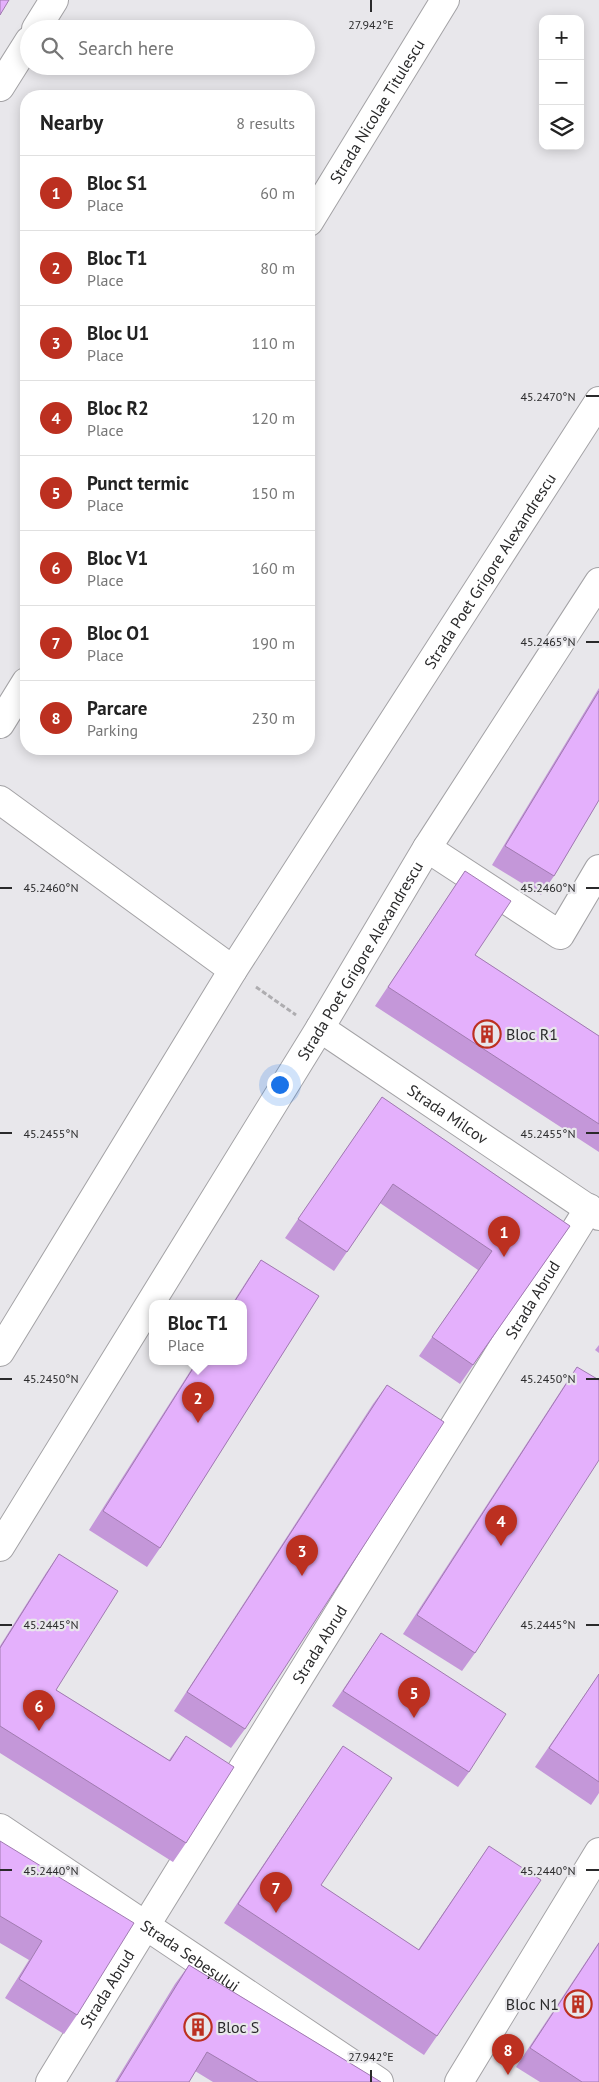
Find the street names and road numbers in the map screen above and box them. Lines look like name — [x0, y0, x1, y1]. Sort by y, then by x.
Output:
street label: Strada Nicolae Titulescu — [325, 35, 429, 187]
street label: Strada Poet Grigore Alexandrescu — [419, 469, 560, 672]
street label: Strada Poet Grigore Alexandrescu — [293, 857, 427, 1064]
street label: Strada Milcov — [404, 1080, 492, 1148]
street label: Strada Abrud — [501, 1257, 564, 1343]
street label: Strada Abrud — [288, 1601, 351, 1687]
street label: Strada Sebeșului — [137, 1915, 243, 1996]
street label: Strada Abrud — [75, 1946, 138, 2032]

